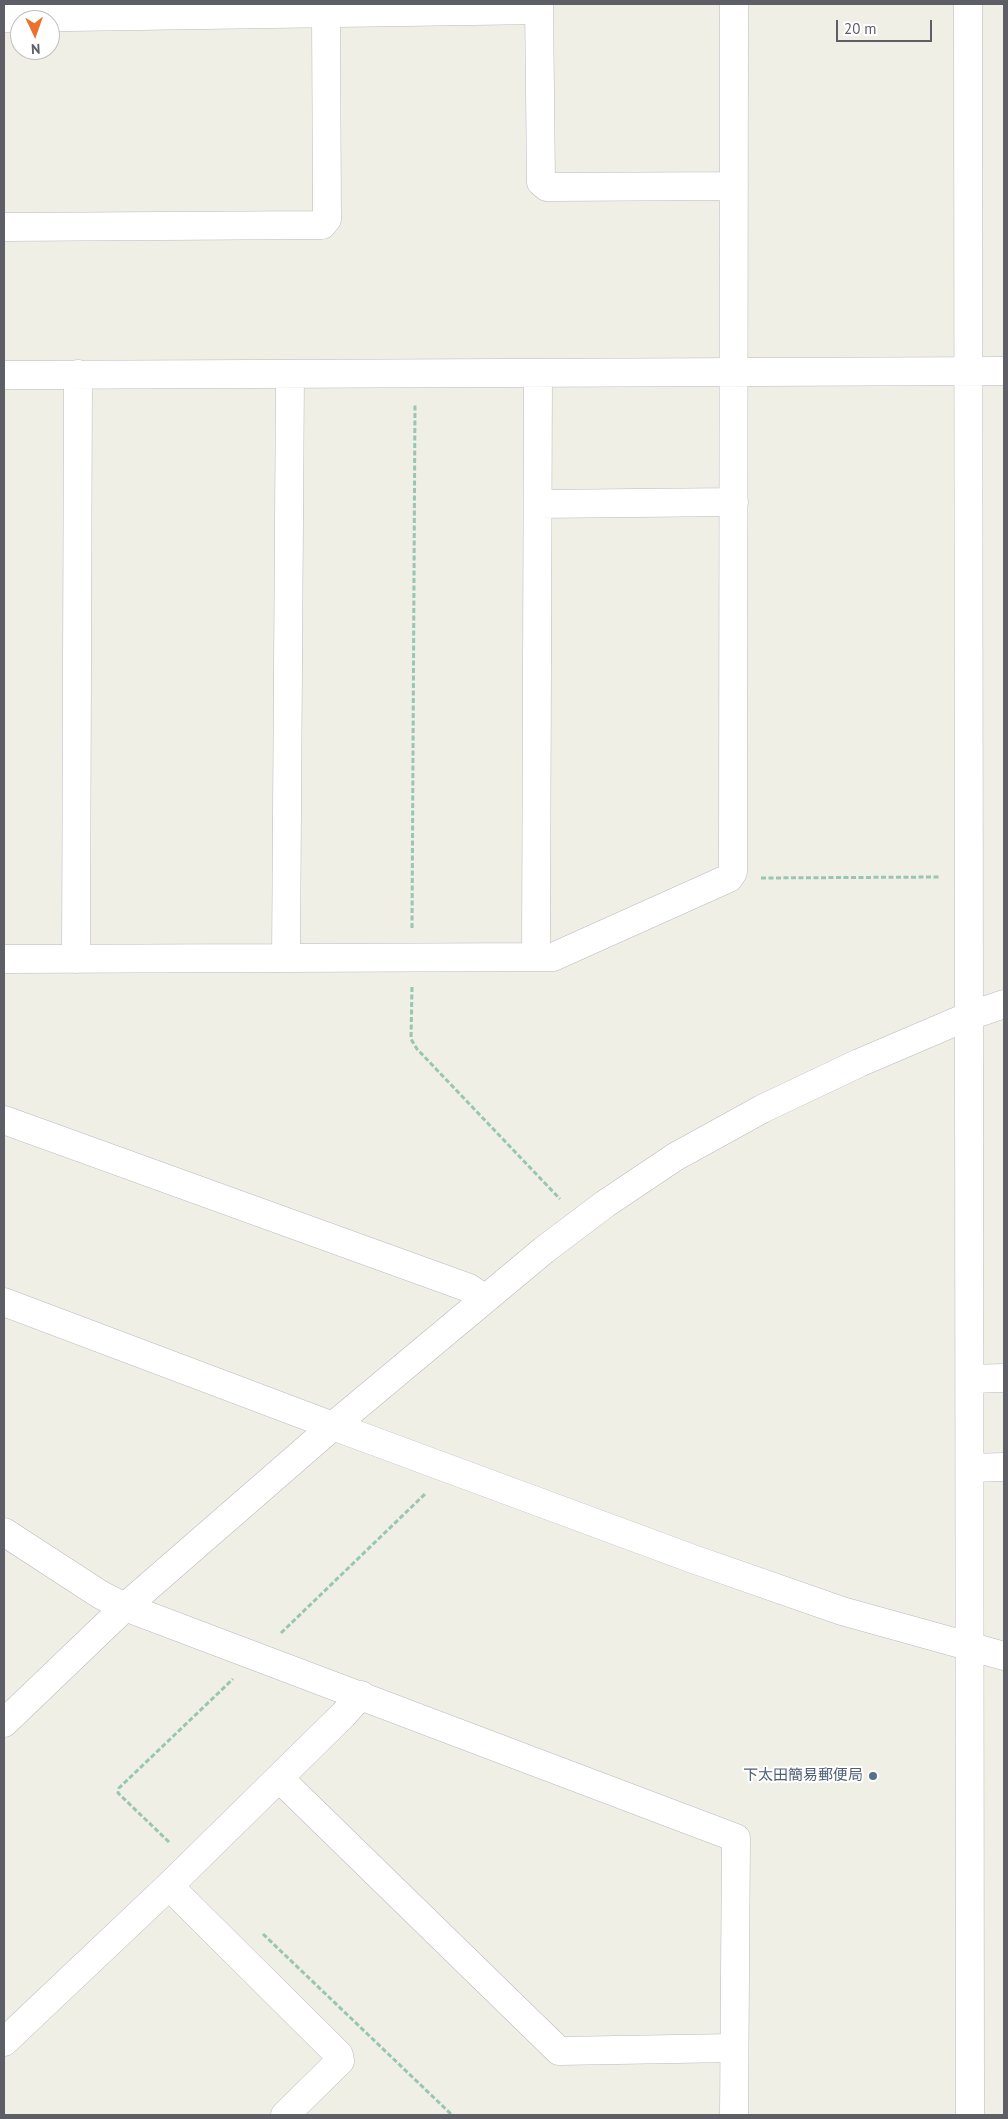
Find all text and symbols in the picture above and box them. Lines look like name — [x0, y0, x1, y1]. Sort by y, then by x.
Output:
north arrow — [10, 10, 60, 60]
scale bar — [838, 10, 934, 42]
text: 20 m — [844, 19, 877, 38]
text: N — [31, 40, 41, 58]
place label: 下太田簡易郵便局 — [743, 1767, 863, 1785]
marker: 下太田簡易郵便局 — [867, 1770, 879, 1782]

